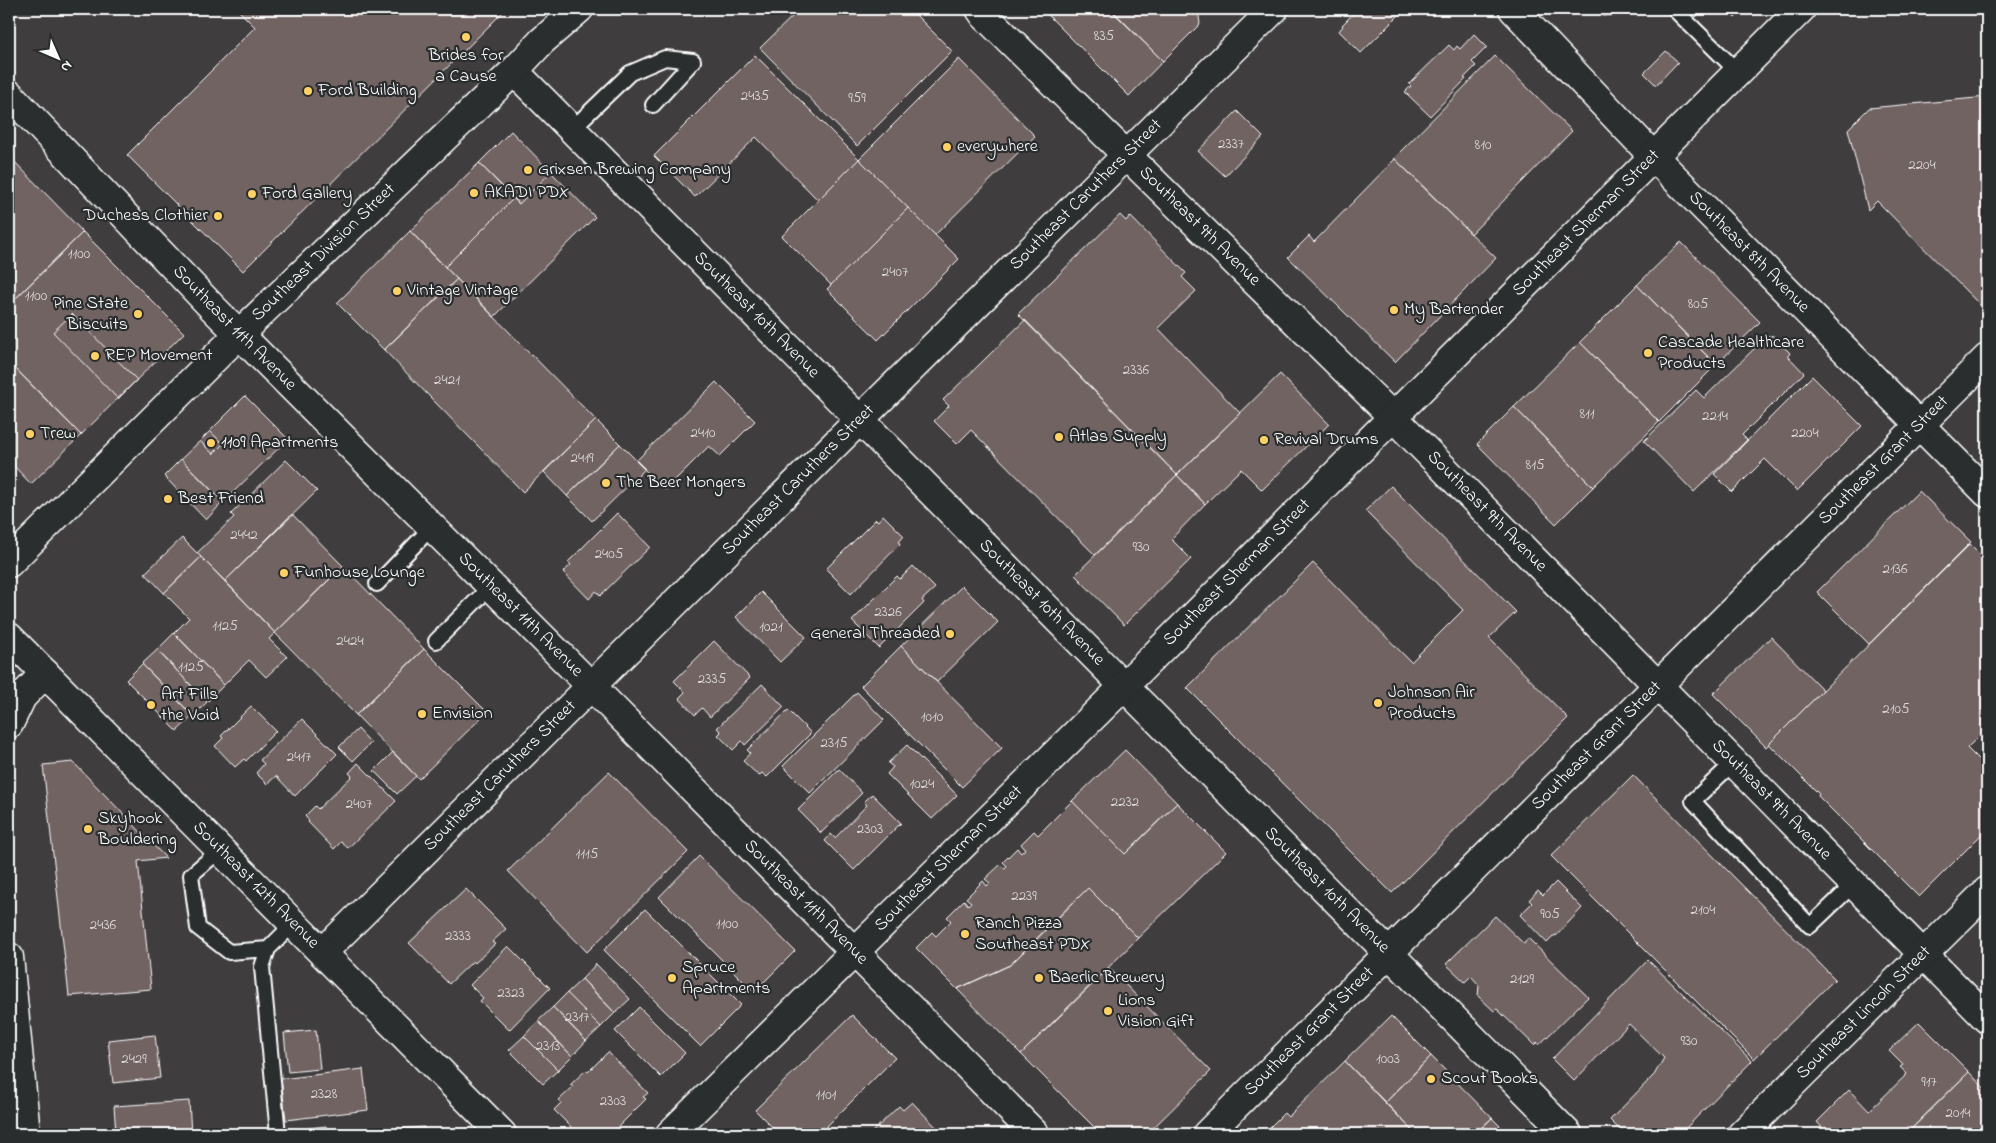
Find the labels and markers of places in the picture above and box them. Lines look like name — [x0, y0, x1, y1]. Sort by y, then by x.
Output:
marker: Brides for a Cause — [460, 31, 472, 43]
place label: Brides for a Cause — [428, 43, 504, 90]
place label: Ford Building — [317, 78, 417, 105]
marker: Ford Building — [302, 85, 314, 97]
place label: everywhere — [957, 134, 1039, 160]
marker: everywhere — [941, 141, 953, 153]
place label: Grixsen Brewing Company — [538, 157, 731, 184]
marker: Grixsen Brewing Company — [522, 164, 534, 176]
place label: AKADI PDX — [484, 180, 569, 206]
place label: Ford Gallery — [261, 181, 352, 207]
marker: AKADI PDX — [468, 187, 480, 199]
marker: Ford Gallery — [246, 188, 258, 200]
place label: Duchess Clothier — [82, 203, 208, 229]
marker: Duchess Clothier — [212, 210, 224, 222]
place label: Vintage Vintage — [406, 278, 519, 305]
marker: Vintage Vintage — [391, 285, 403, 297]
place label: Pine State Biscuits — [53, 291, 129, 338]
place label: My Bartender — [1404, 297, 1504, 323]
marker: My Bartender — [1388, 304, 1400, 316]
marker: Pine State Biscuits — [132, 308, 144, 320]
place label: Cascade Healthcare Products — [1658, 330, 1805, 377]
place label: REP Movement — [105, 343, 213, 369]
marker: Cascade Healthcare Products — [1642, 347, 1654, 359]
marker: REP Movement — [89, 350, 101, 362]
place label: Trew — [40, 421, 76, 447]
place label: Atlas Supply — [1069, 424, 1166, 450]
place label: Revival Drums — [1274, 427, 1379, 453]
marker: Trew — [24, 428, 36, 440]
place label: 1109 Apartments — [221, 430, 339, 456]
marker: Atlas Supply — [1053, 431, 1065, 443]
marker: Revival Drums — [1258, 434, 1270, 446]
marker: 1109 Apartments — [205, 437, 217, 449]
place label: The Beer Mongers — [616, 470, 746, 497]
marker: The Beer Mongers — [600, 477, 612, 489]
place label: Best Friend — [177, 486, 264, 512]
marker: Best Friend — [162, 493, 174, 505]
place label: Funhouse Lounge — [293, 560, 426, 587]
marker: Funhouse Lounge — [278, 567, 290, 579]
place label: General Threaded — [810, 621, 940, 647]
marker: General Threaded — [944, 628, 956, 640]
place label: Johnson Air Products — [1388, 680, 1475, 727]
place label: Art Fills the Void — [161, 682, 219, 729]
marker: Johnson Air Products — [1372, 697, 1384, 709]
marker: Art Fills the Void — [145, 699, 157, 711]
place label: Envision — [432, 701, 493, 727]
marker: Envision — [416, 708, 428, 720]
place label: Skyhook Bouldering — [97, 806, 177, 854]
marker: Skyhook Bouldering — [82, 823, 94, 835]
place label: Ranch Pizza Southeast PDX — [975, 911, 1090, 958]
marker: Ranch Pizza Southeast PDX — [959, 928, 971, 940]
place label: Spruce Apartments — [682, 955, 770, 1002]
place label: Baerlic Brewery — [1048, 965, 1164, 991]
marker: Spruce Apartments — [666, 972, 678, 984]
marker: Baerlic Brewery — [1033, 972, 1045, 984]
place label: Lions Vision Gift — [1117, 988, 1194, 1035]
marker: Lions Vision Gift — [1102, 1005, 1114, 1017]
place label: Scout Books — [1441, 1066, 1538, 1092]
marker: Scout Books — [1425, 1073, 1437, 1085]

